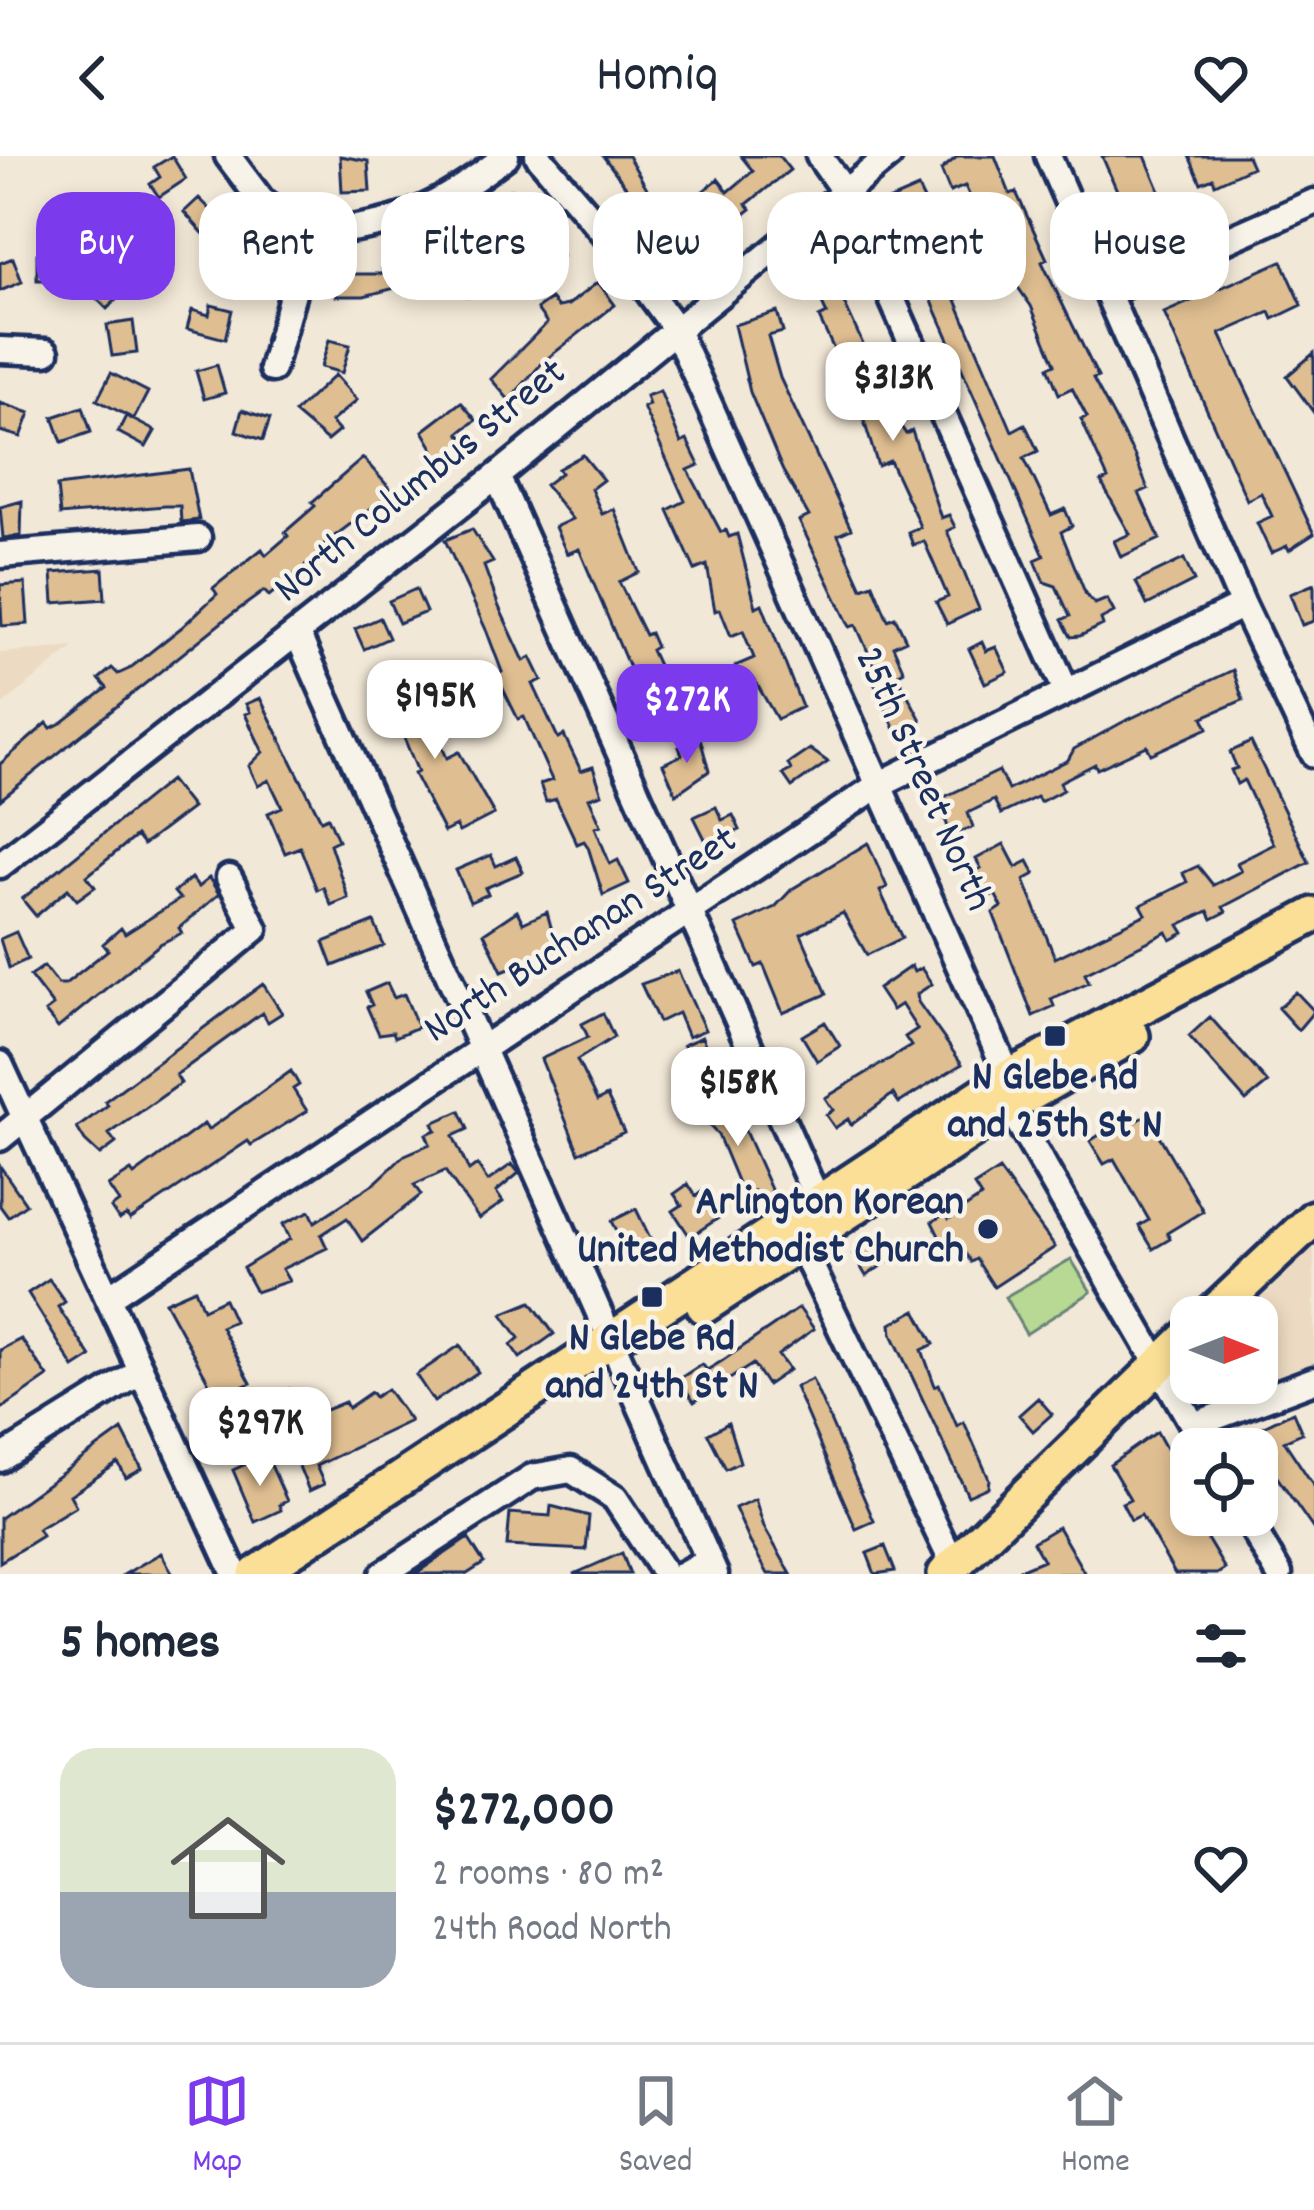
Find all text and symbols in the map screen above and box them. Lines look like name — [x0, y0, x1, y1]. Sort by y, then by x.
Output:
text: Homiq — [596, 40, 718, 117]
icon: back — [60, 45, 126, 111]
icon: heart — [1188, 45, 1254, 111]
chip: Buy — [36, 192, 175, 300]
chip: Rent — [199, 192, 357, 300]
chip: Filters — [381, 192, 569, 300]
chip: New — [593, 192, 743, 300]
chip: Apartment — [767, 192, 1026, 300]
chip: House — [1050, 192, 1229, 300]
pin: $313K — [809, 342, 977, 444]
street label: North Columbus Street — [263, 346, 581, 620]
text: $313K — [853, 353, 933, 408]
street label: 25th Street North — [836, 638, 1006, 922]
pin: $195K — [351, 660, 519, 762]
pin: $272K — [603, 664, 771, 766]
text: $195K — [394, 671, 476, 726]
text: $272K — [644, 675, 730, 730]
street label: North Buchanan Street — [413, 813, 751, 1061]
marker: N Glebe Rd and 25th St N — [1042, 1023, 1068, 1049]
pin: $158K — [654, 1047, 822, 1149]
place label: N Glebe Rd and 25th St N — [948, 1050, 1162, 1158]
text: $158K — [698, 1058, 778, 1113]
place label: Arlington Korean United Methodist Church — [577, 1175, 964, 1283]
marker: Arlington Korean United Methodist Church — [975, 1216, 1001, 1242]
marker: N Glebe Rd and 24th St N — [639, 1284, 665, 1310]
north arrow — [1170, 1296, 1278, 1404]
map controls — [1170, 1296, 1278, 1536]
place label: N Glebe Rd and 24th St N — [546, 1311, 758, 1419]
pin: $297K — [176, 1387, 344, 1489]
text: $297K — [216, 1398, 304, 1453]
button: locate — [1170, 1428, 1278, 1536]
text: 5 homes — [60, 1610, 220, 1682]
icon: filters — [1188, 1613, 1254, 1679]
text: $272,000 — [432, 1777, 615, 1849]
icon: home — [156, 1796, 300, 1940]
icon: heart — [1188, 1835, 1254, 1901]
text: 2 rooms · 80 m² — [432, 1849, 664, 1904]
text: 24th Road North — [432, 1904, 672, 1959]
tab: Map — [184, 2068, 250, 2187]
tab: Saved — [619, 2068, 693, 2187]
tab: Home — [1061, 2068, 1130, 2187]

